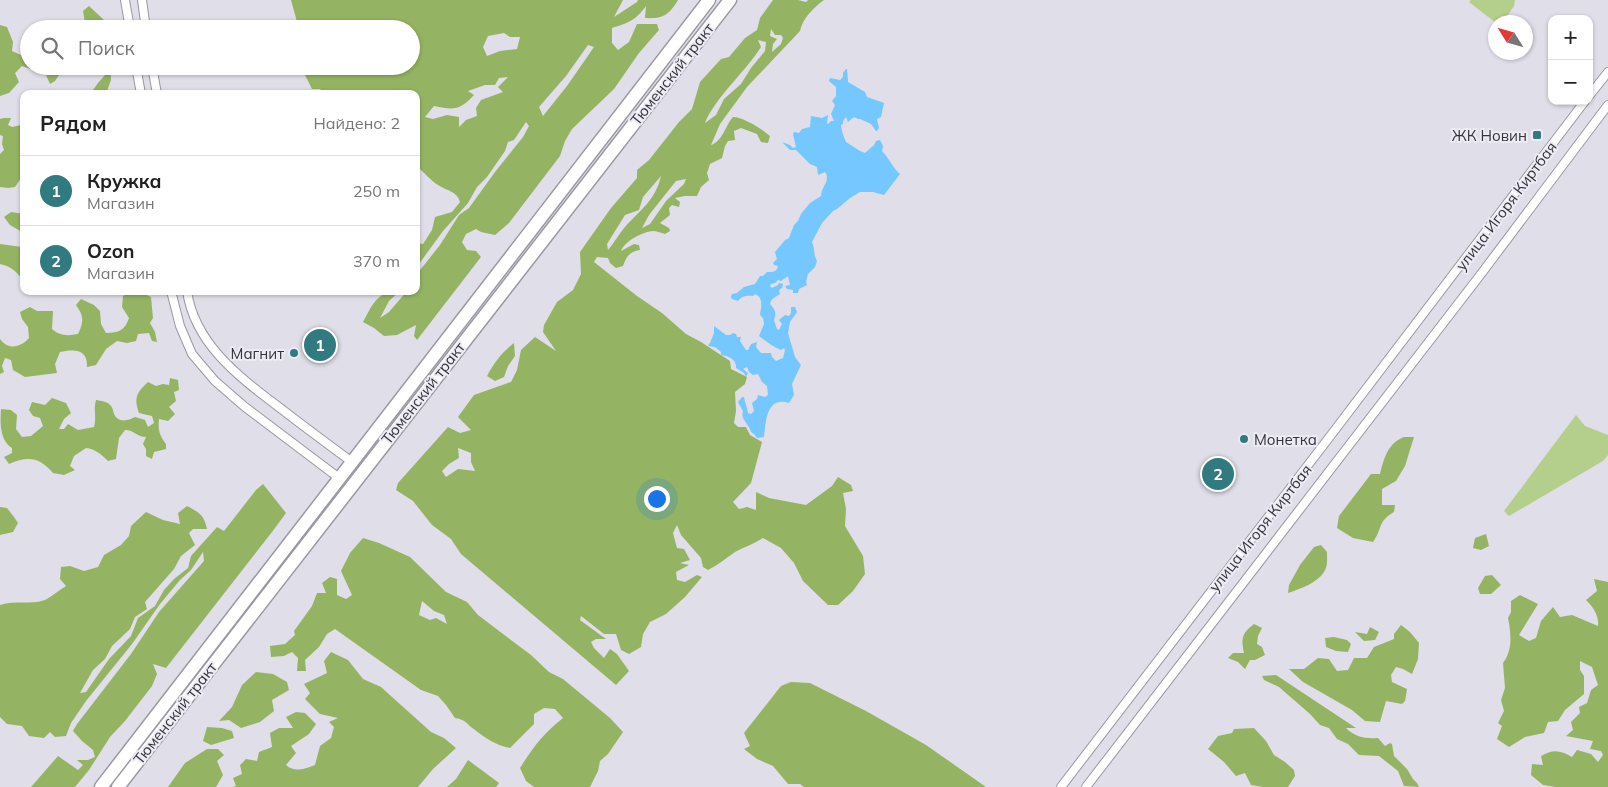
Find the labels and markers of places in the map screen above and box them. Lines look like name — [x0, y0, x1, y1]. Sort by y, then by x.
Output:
place label: ЖК Новин — [1452, 126, 1527, 145]
marker: ЖК Новин — [1531, 129, 1543, 141]
pin: 1 — [304, 326, 336, 364]
place label: Магнит — [231, 344, 284, 363]
marker: Магнит — [288, 347, 300, 359]
place label: Монетка — [1254, 430, 1317, 449]
marker: Монетка — [1238, 433, 1250, 445]
pin: 2 — [1202, 455, 1234, 493]

